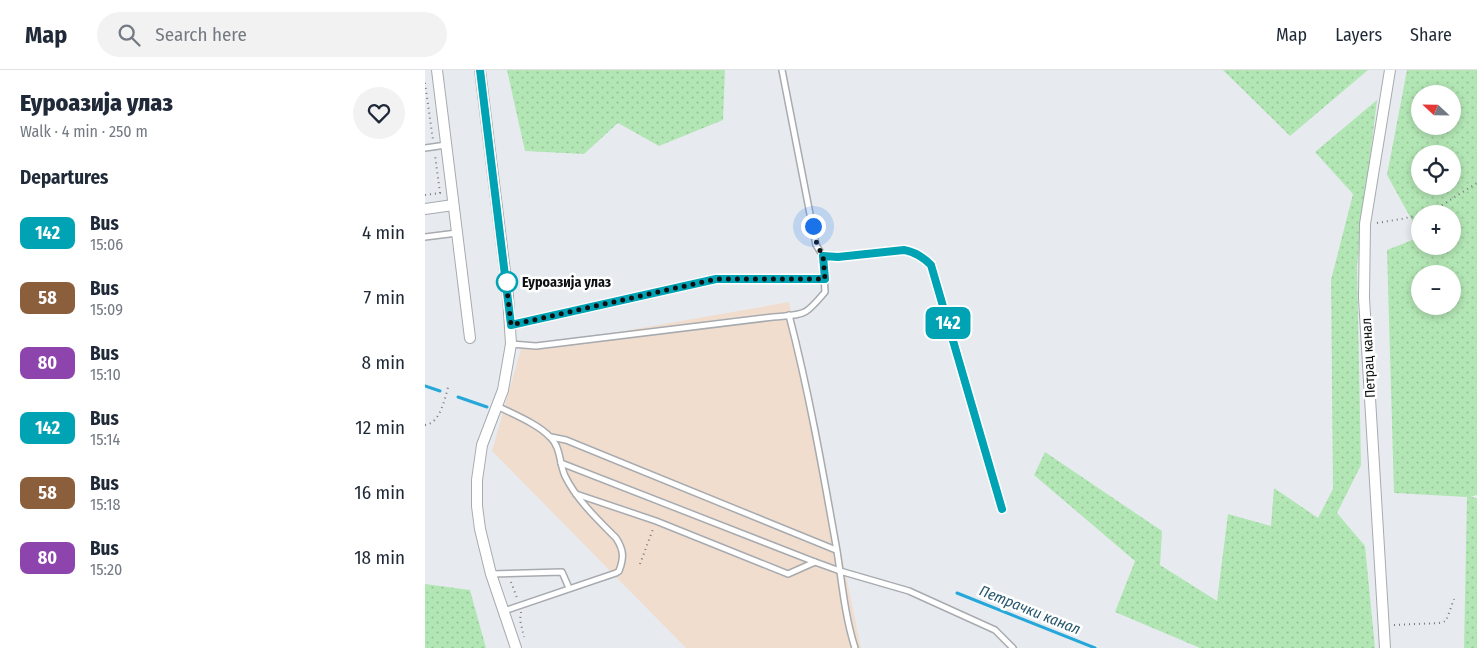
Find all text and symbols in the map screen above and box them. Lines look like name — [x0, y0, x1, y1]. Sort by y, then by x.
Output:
search box — [97, 12, 447, 57]
text: Map — [25, 21, 67, 49]
icon: search — [115, 21, 143, 49]
text: Search here — [155, 23, 247, 46]
text: Map — [1276, 24, 1307, 46]
text: Layers — [1335, 24, 1382, 46]
text: Share — [1410, 24, 1452, 46]
north arrow — [1411, 85, 1461, 135]
map controls — [1411, 85, 1461, 315]
button: heart — [353, 87, 405, 139]
text: Еуроазија улаз — [20, 89, 173, 117]
text: Walk · 4 min · 250 m — [20, 122, 148, 141]
button: locate — [1411, 145, 1461, 195]
text: Departures — [20, 166, 108, 189]
button: + — [1411, 205, 1461, 255]
text: Bus — [90, 212, 119, 235]
your location — [801, 214, 826, 239]
text: 4 min — [362, 221, 405, 244]
text: 142 — [35, 222, 60, 244]
text: 15:06 — [90, 235, 123, 254]
button: − — [1411, 265, 1461, 315]
marker: Еуроазија улаз — [496, 271, 518, 293]
place label: Еуроазија улаз — [522, 274, 611, 291]
text: Bus — [90, 277, 119, 300]
text: 7 min — [363, 286, 405, 309]
text: 58 — [38, 287, 57, 309]
text: 15:09 — [90, 300, 123, 319]
line badge: 142 — [919, 307, 977, 339]
text: 142 — [935, 312, 961, 334]
street label: Петрац канал — [1358, 317, 1379, 399]
text: Bus — [90, 342, 119, 365]
text: 8 min — [362, 351, 405, 374]
text: 80 — [38, 352, 57, 374]
text: 15:10 — [90, 365, 121, 384]
text: Bus — [90, 407, 119, 430]
text: 12 min — [355, 416, 405, 439]
text: 142 — [35, 417, 60, 439]
text: 15:14 — [90, 430, 120, 449]
text: Bus — [90, 472, 119, 495]
text: 16 min — [354, 481, 405, 504]
text: 58 — [38, 482, 57, 504]
text: 15:18 — [90, 495, 121, 514]
text: Bus — [90, 537, 119, 560]
text: 18 min — [354, 546, 405, 569]
text: 80 — [38, 547, 57, 569]
text: 15:20 — [90, 560, 122, 579]
water label: Петрачки канал — [977, 582, 1083, 639]

